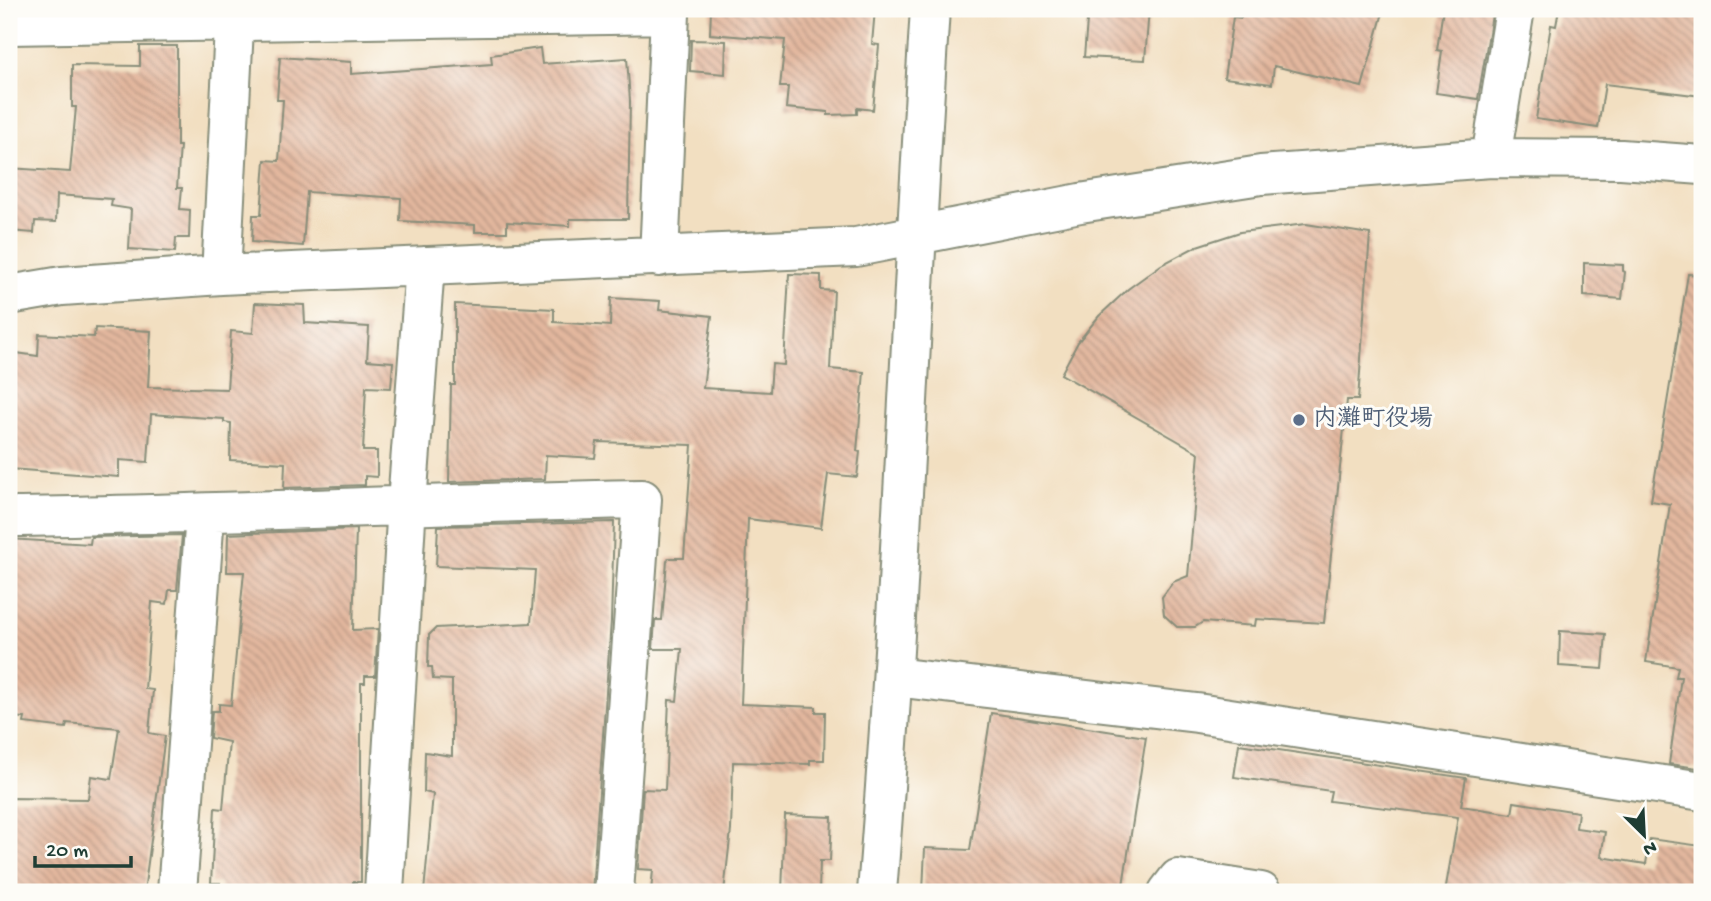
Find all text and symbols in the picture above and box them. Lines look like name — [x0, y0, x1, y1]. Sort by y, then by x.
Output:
place label: 内灘町役場 — [1313, 405, 1433, 435]
marker: 内灘町役場 — [1291, 412, 1307, 428]
north arrow — [1610, 800, 1680, 870]
scale bar — [35, 824, 131, 868]
text: N — [1639, 834, 1660, 860]
text: 20 m — [46, 840, 88, 865]

